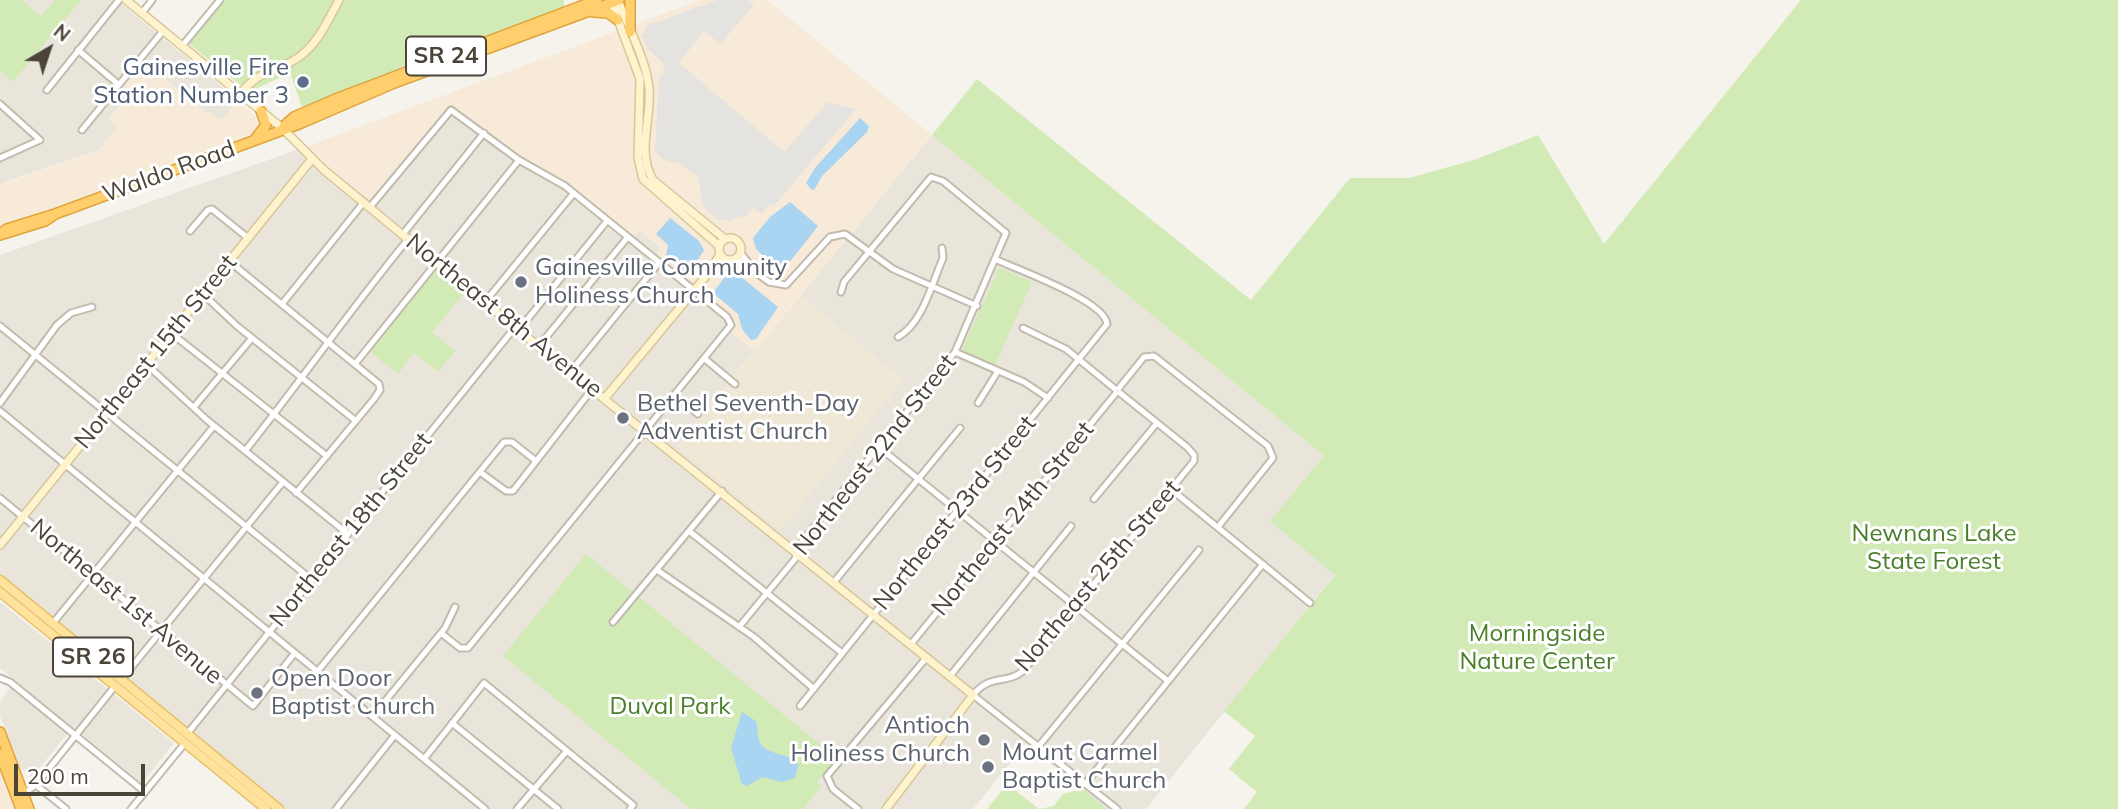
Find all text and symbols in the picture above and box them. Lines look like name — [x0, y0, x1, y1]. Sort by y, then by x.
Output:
north arrow — [14, 14, 84, 84]
text: N — [49, 19, 75, 47]
road number: SR 24 — [406, 36, 486, 76]
place label: Gainesville Fire Station Number 3 — [93, 54, 289, 110]
marker: Gainesville Fire Station Number 3 — [295, 74, 311, 90]
street label: Waldo Road — [99, 135, 239, 209]
street label: Northeast 8th Avenue — [400, 228, 608, 404]
street label: Northeast 15th Street — [69, 249, 243, 455]
place label: Gainesville Community Holiness Church — [535, 254, 787, 310]
marker: Gainesville Community Holiness Church — [513, 274, 529, 290]
street label: Northeast 22nd Street — [788, 349, 962, 561]
place label: Bethel Seventh-Day Adventist Church — [637, 390, 859, 446]
marker: Bethel Seventh-Day Adventist Church — [615, 410, 631, 426]
street label: Northeast 23rd Street — [868, 410, 1042, 616]
street label: Northeast 24th Street — [926, 416, 1100, 622]
street label: Northeast 18th Street — [264, 427, 438, 633]
street label: Northeast 25th Street — [1009, 474, 1187, 678]
street label: Northeast 1st Avenue — [24, 513, 228, 691]
park label: Newnans Lake State Forest — [1852, 520, 2016, 576]
park label: Morningside Nature Center — [1459, 620, 1615, 676]
road number: SR 26 — [53, 638, 133, 677]
place label: Open Door Baptist Church — [271, 665, 435, 721]
marker: Open Door Baptist Church — [249, 685, 265, 701]
park label: Duval Park — [609, 693, 731, 721]
place label: Antioch Holiness Church — [790, 712, 970, 768]
marker: Antioch Holiness Church — [976, 732, 992, 748]
place label: Mount Carmel Baptist Church — [1002, 739, 1166, 795]
scale bar — [18, 750, 149, 794]
marker: Mount Carmel Baptist Church — [980, 759, 996, 775]
text: 200 m — [27, 763, 89, 789]

